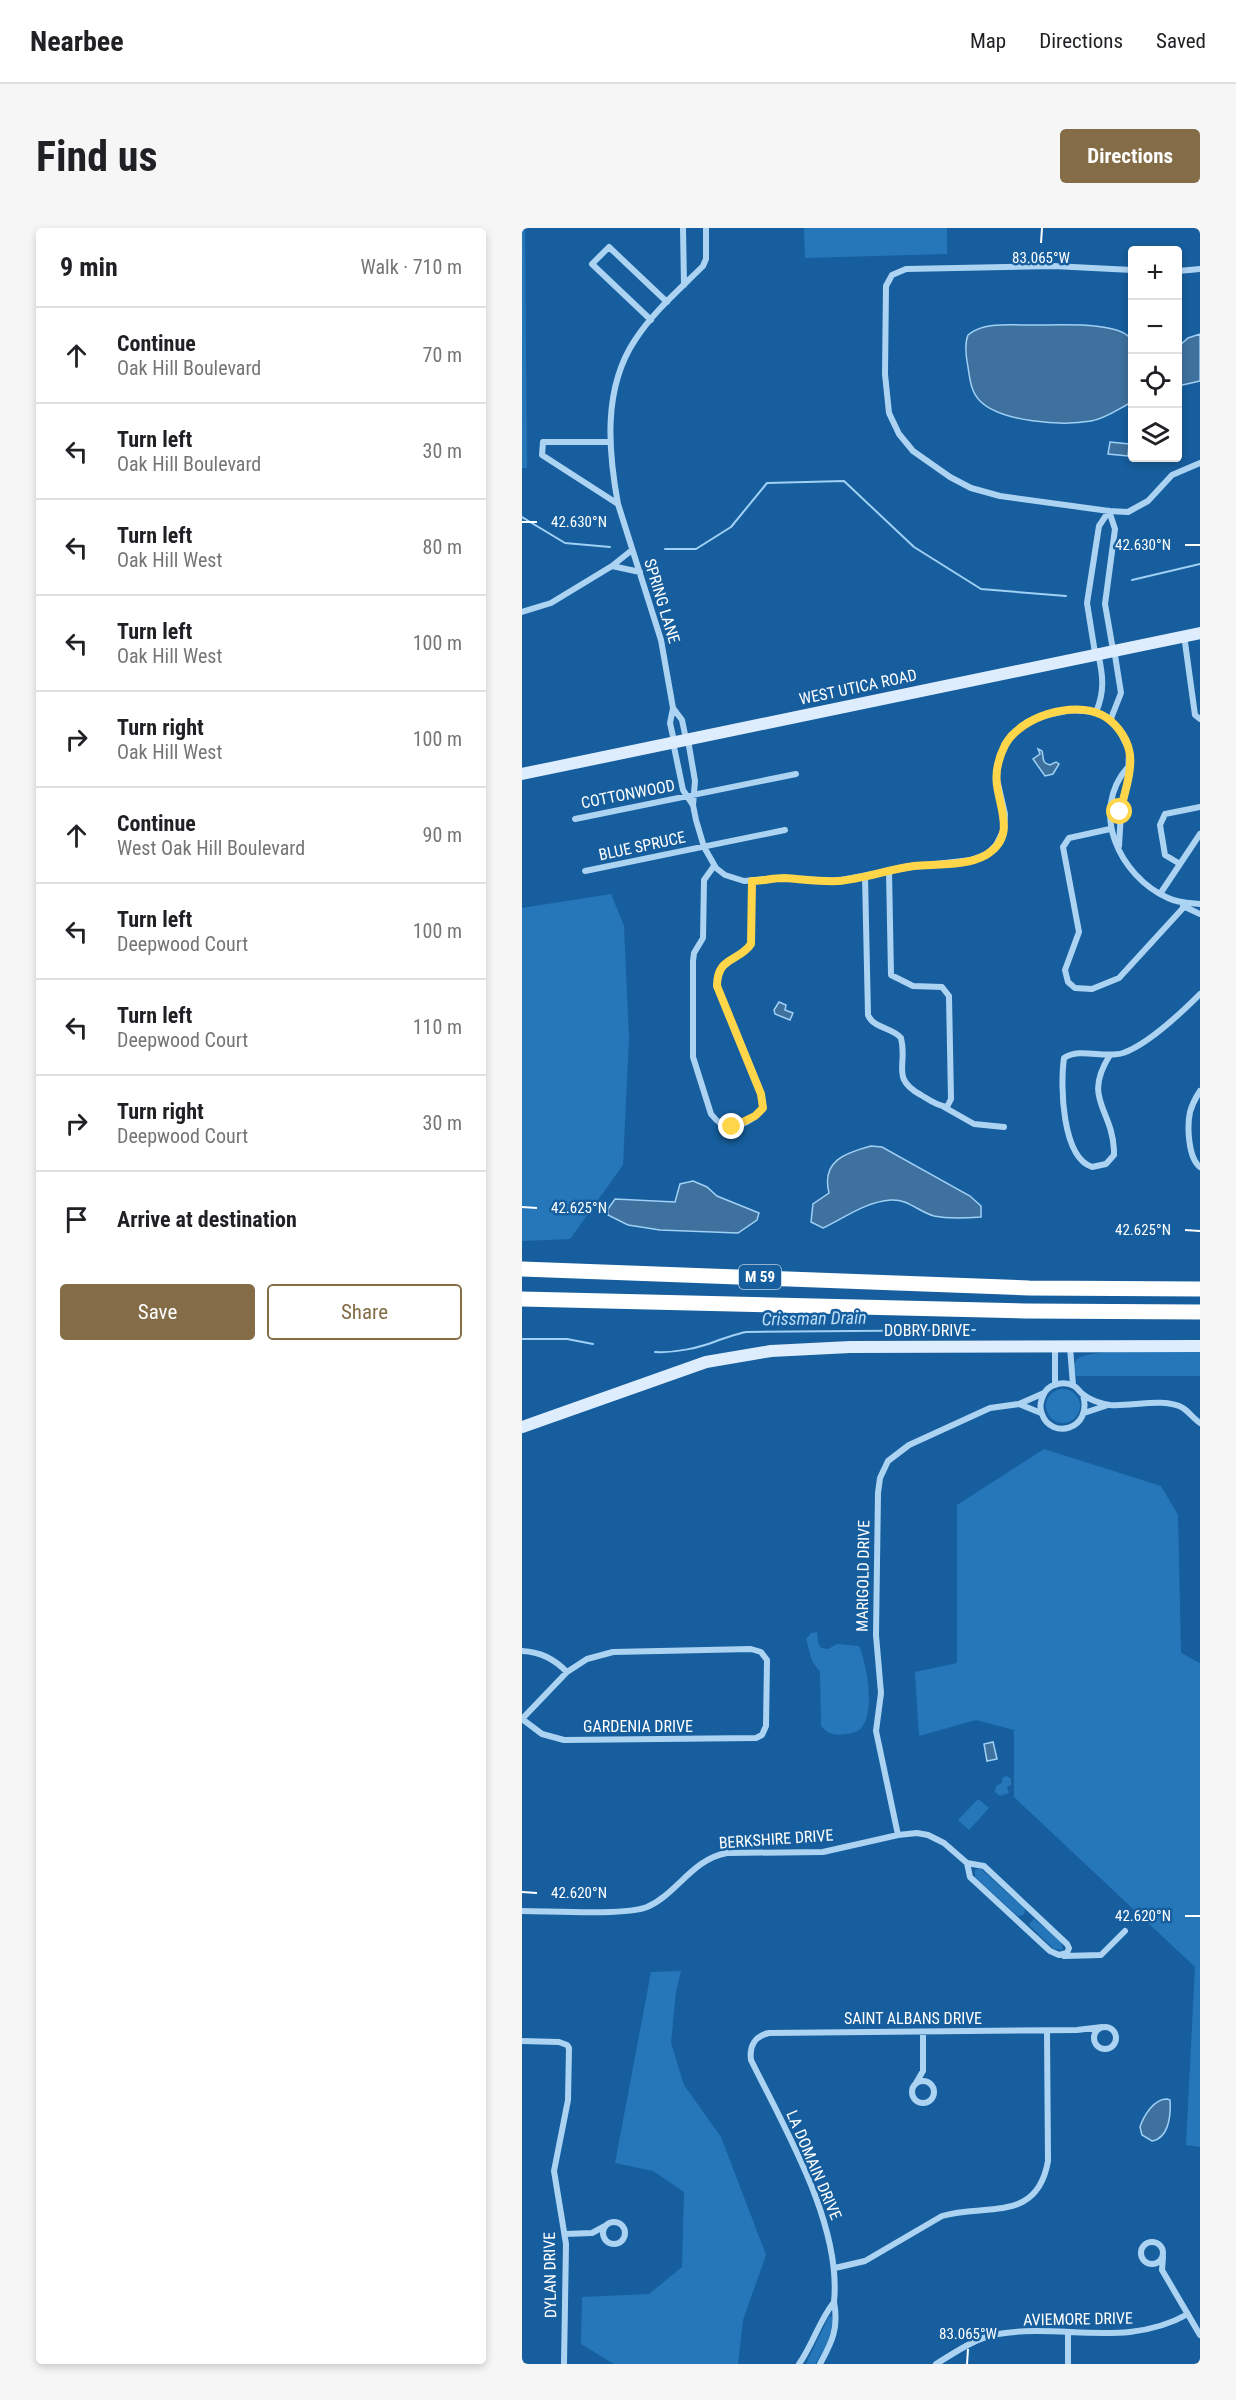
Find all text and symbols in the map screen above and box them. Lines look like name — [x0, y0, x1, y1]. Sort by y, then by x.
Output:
text: Nearbee — [30, 25, 124, 58]
text: Map — [970, 29, 1006, 53]
text: Directions — [1039, 29, 1123, 53]
text: Saved — [1156, 29, 1206, 53]
button: Directions — [1060, 129, 1200, 183]
text: Find us — [36, 132, 157, 181]
map controls — [1128, 246, 1182, 462]
button: + — [1128, 246, 1182, 300]
text: 83.065°W — [1012, 249, 1071, 267]
text: 9 min — [60, 252, 118, 282]
text: Walk · 710 m — [361, 255, 462, 279]
button: − — [1128, 300, 1182, 354]
text: Continue — [117, 331, 196, 356]
icon: ahead — [60, 339, 93, 372]
text: 70 m — [423, 343, 462, 367]
button: locate — [1128, 354, 1182, 408]
text: Oak Hill Boulevard — [117, 356, 261, 380]
button: layers — [1128, 408, 1182, 462]
text: Turn left — [117, 427, 192, 452]
icon: left — [60, 435, 93, 468]
text: 30 m — [423, 439, 462, 463]
text: Oak Hill Boulevard — [117, 452, 261, 476]
text: 42.630°N — [551, 513, 607, 531]
text: Turn left — [117, 523, 192, 548]
icon: left — [60, 531, 93, 564]
text: 80 m — [423, 535, 462, 559]
text: 42.630°N — [1115, 536, 1171, 554]
text: Oak Hill West — [117, 548, 222, 572]
street label: SPRING LANE — [640, 556, 684, 646]
text: Turn left — [117, 619, 192, 644]
icon: left — [60, 627, 93, 660]
text: 100 m — [413, 631, 462, 655]
text: Oak Hill West — [117, 644, 222, 668]
street label: WEST UTICA ROAD — [797, 665, 919, 709]
text: Turn right — [117, 715, 204, 740]
icon: right — [60, 723, 93, 756]
text: 100 m — [413, 727, 462, 751]
text: Oak Hill West — [117, 740, 222, 764]
street label: COTTONWOOD — [579, 776, 677, 812]
route start — [1106, 798, 1132, 824]
text: Continue — [117, 811, 196, 836]
icon: ahead — [60, 819, 93, 852]
text: 90 m — [423, 823, 462, 847]
street label: BLUE SPRUCE — [597, 828, 687, 864]
text: West Oak Hill Boulevard — [117, 836, 305, 860]
text: Turn left — [117, 907, 192, 932]
icon: left — [60, 915, 93, 948]
text: 100 m — [413, 919, 462, 943]
text: Deepwood Court — [117, 932, 248, 956]
text: Turn left — [117, 1003, 192, 1028]
icon: left — [60, 1011, 93, 1044]
text: 110 m — [413, 1015, 462, 1039]
text: Deepwood Court — [117, 1028, 248, 1052]
text: Turn right — [117, 1099, 204, 1124]
icon: right — [60, 1107, 93, 1140]
text: 30 m — [423, 1111, 462, 1135]
route end — [718, 1113, 744, 1139]
text: Deepwood Court — [117, 1124, 248, 1148]
text: 42.625°N — [551, 1199, 607, 1217]
icon: arrive — [60, 1203, 93, 1236]
text: Arrive at destination — [117, 1207, 297, 1232]
text: 42.625°N — [1115, 1221, 1171, 1239]
road number: M 59 — [739, 1265, 781, 1289]
button: Save — [60, 1284, 255, 1340]
button: Share — [267, 1284, 462, 1340]
water label: Crissman Drain — [761, 1307, 867, 1329]
street label: DOBRY DRIVE — [884, 1321, 970, 1340]
street label: MARIGOLD DRIVE — [853, 1520, 873, 1632]
street label: GARDENIA DRIVE — [583, 1717, 693, 1736]
street label: BERKSHIRE DRIVE — [718, 1826, 834, 1852]
text: 42.620°N — [551, 1884, 607, 1902]
text: 42.620°N — [1115, 1907, 1171, 1925]
street label: SAINT ALBANS DRIVE — [844, 2009, 982, 2028]
street label: LA DOMAIN DRIVE — [782, 2107, 846, 2223]
street label: DYLAN DRIVE — [540, 2232, 560, 2318]
street label: AVIEMORE DRIVE — [1023, 2309, 1133, 2329]
text: 83.065°W — [939, 2325, 998, 2343]

